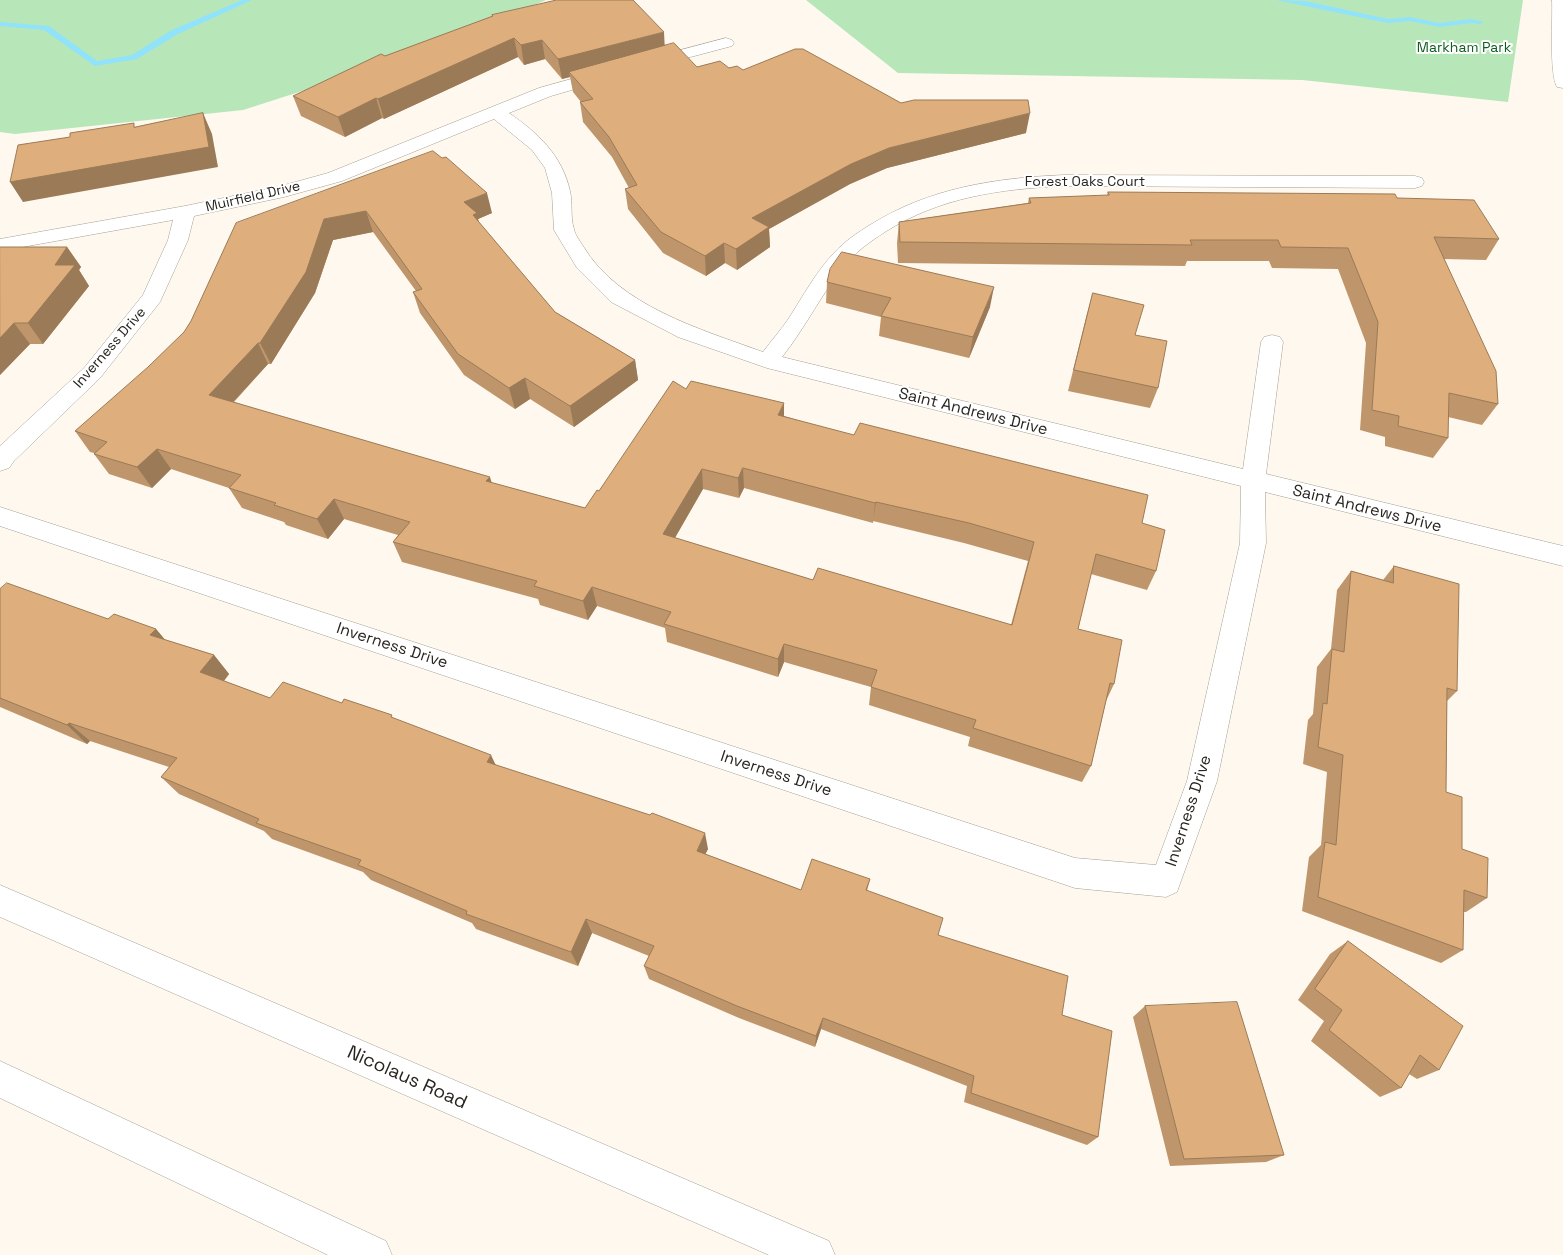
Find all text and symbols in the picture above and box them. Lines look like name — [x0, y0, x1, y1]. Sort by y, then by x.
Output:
park label: Markham Park — [1417, 40, 1511, 56]
street label: Forest Oaks Court — [1025, 174, 1145, 190]
street label: Muirfield Drive — [204, 178, 302, 216]
street label: Inverness Drive — [70, 304, 150, 392]
street label: Saint Andrews Drive — [897, 384, 1049, 440]
street label: Saint Andrews Drive — [1291, 481, 1443, 537]
street label: Inverness Drive — [334, 619, 450, 673]
street label: Inverness Drive — [718, 747, 834, 801]
street label: Inverness Drive — [1162, 753, 1216, 869]
street label: Nicolaus Road — [343, 1041, 471, 1115]

